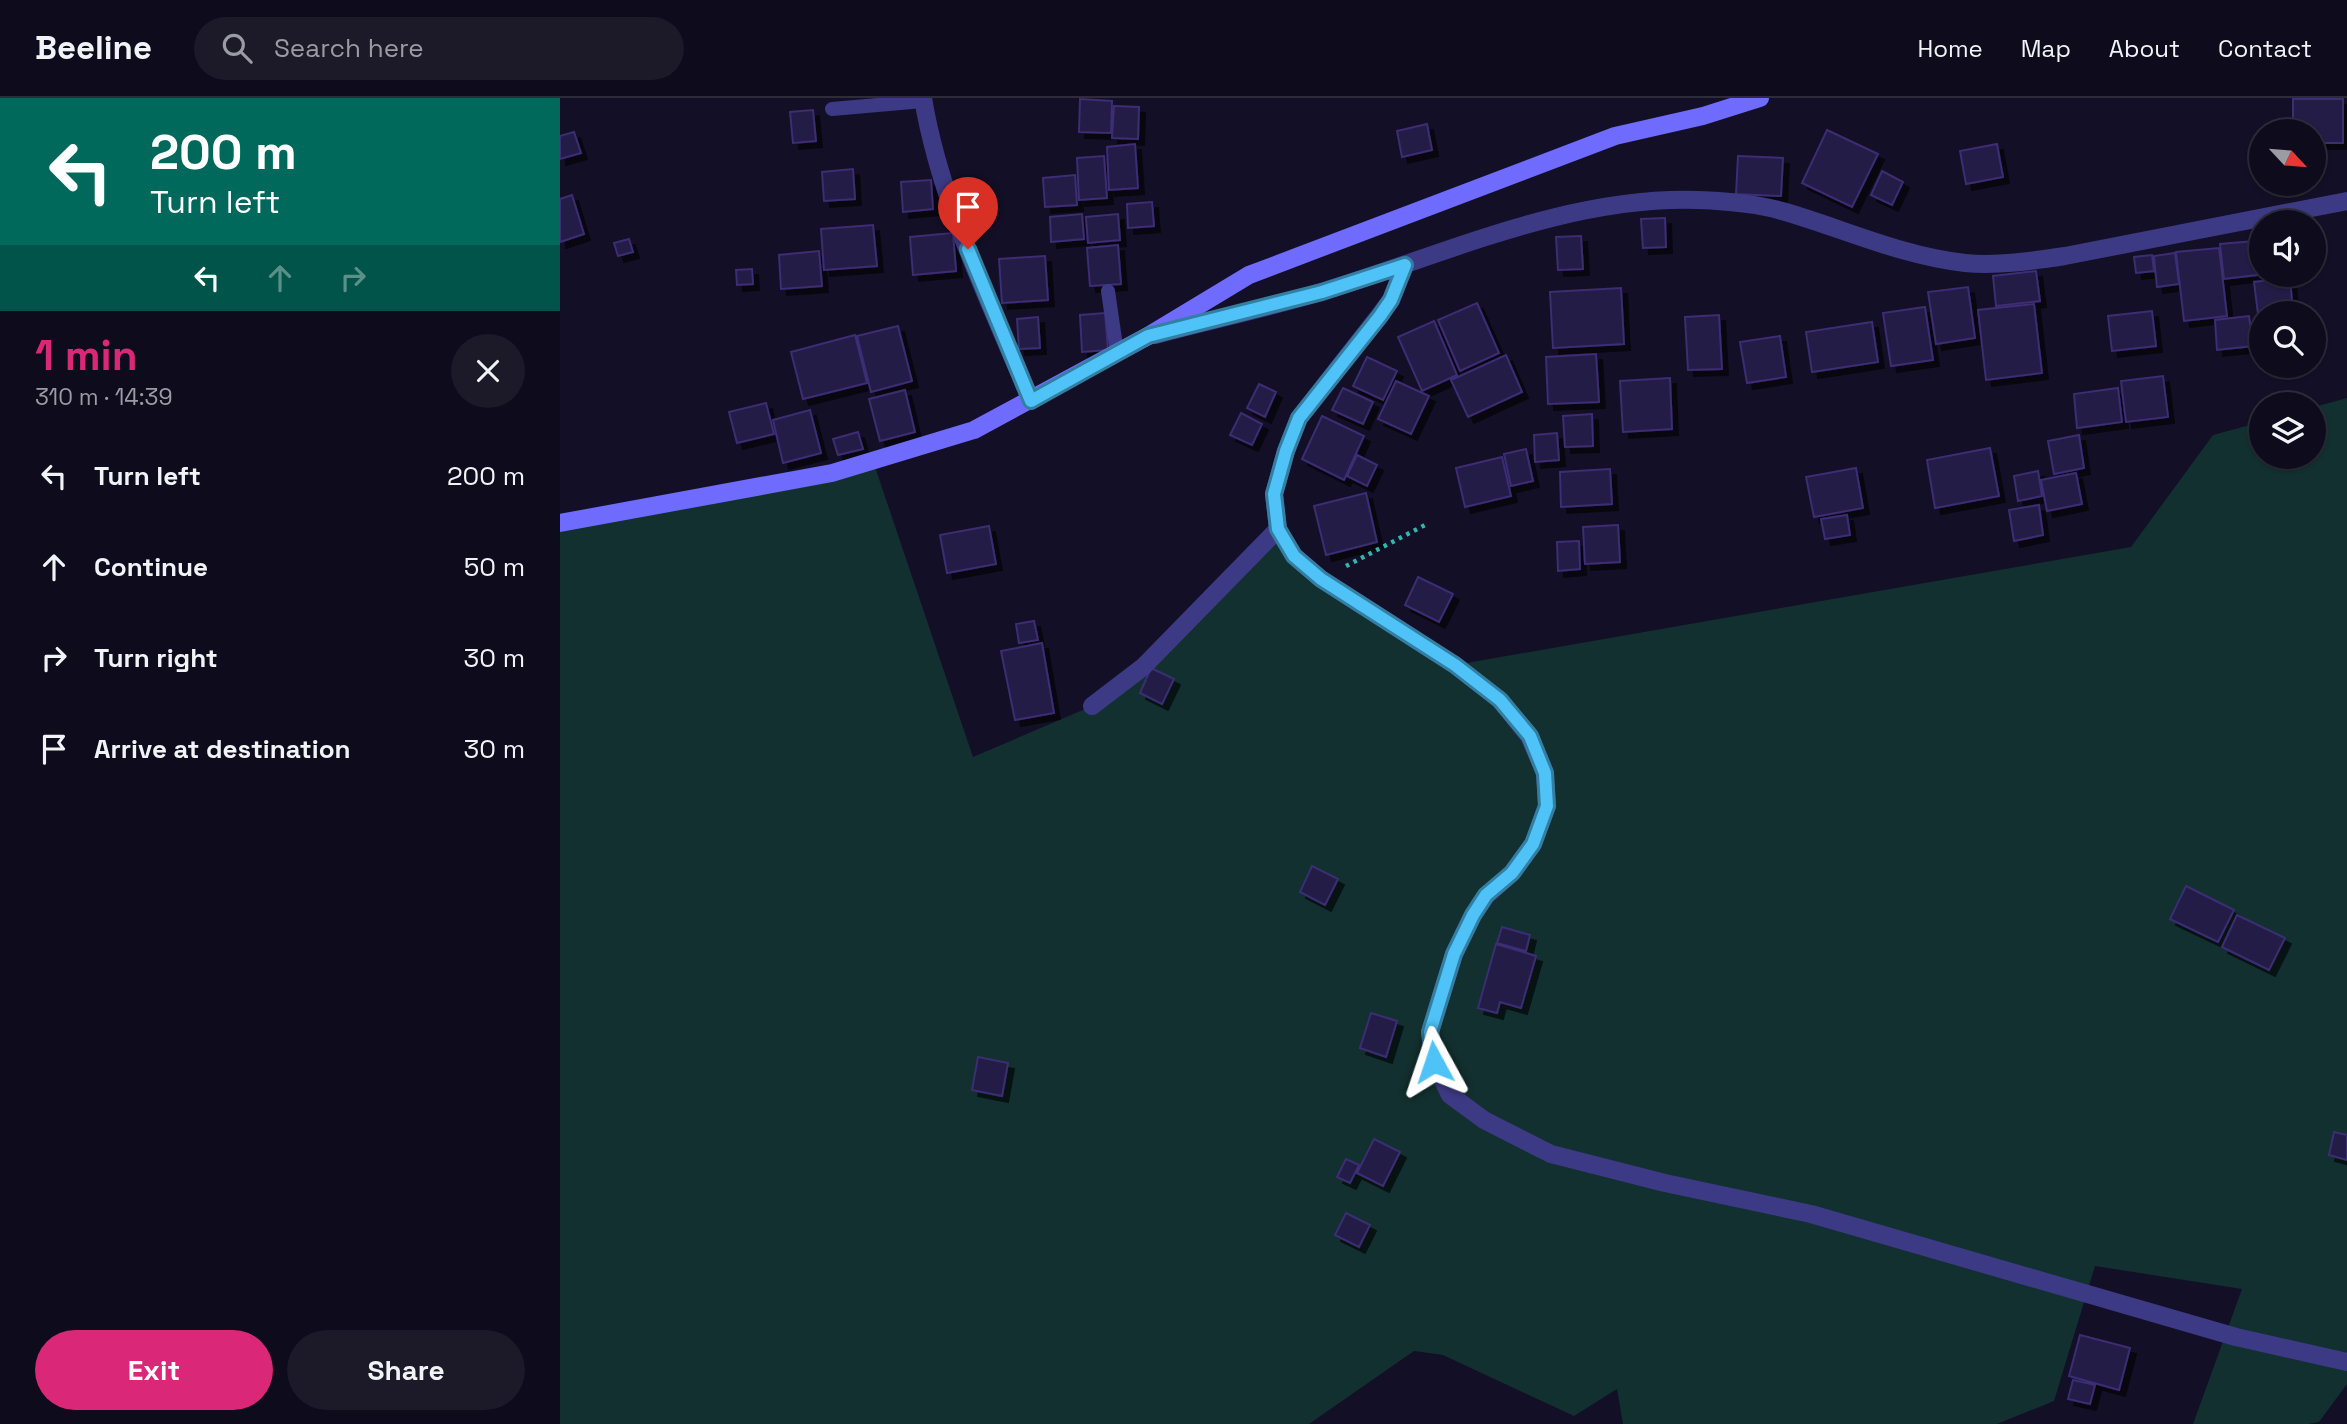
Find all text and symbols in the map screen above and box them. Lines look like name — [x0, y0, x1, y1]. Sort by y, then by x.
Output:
search box — [194, 17, 684, 80]
text: Beeline — [35, 27, 152, 69]
icon: search — [218, 29, 256, 67]
text: Search here — [274, 31, 424, 65]
text: Home — [1917, 33, 1983, 64]
text: Map — [2021, 33, 2071, 64]
text: About — [2109, 33, 2180, 64]
text: Contact — [2218, 33, 2312, 64]
north arrow — [2249, 119, 2326, 196]
map controls — [2249, 119, 2326, 469]
text: 200 m — [150, 121, 297, 183]
icon: left — [35, 126, 126, 217]
pin — [938, 177, 998, 249]
text: Turn left — [150, 182, 280, 222]
icon: arrive — [949, 188, 987, 226]
button: sound — [2249, 210, 2326, 287]
icon: left — [188, 259, 226, 297]
icon: ahead — [261, 259, 299, 297]
icon: right — [334, 259, 372, 297]
button: search — [2249, 301, 2326, 378]
text: 1 min — [35, 329, 138, 382]
button: close — [451, 334, 525, 408]
text: 310 m · 14:39 — [35, 382, 173, 412]
button: layers — [2249, 392, 2326, 469]
icon: left — [35, 457, 73, 495]
text: Turn left — [94, 459, 201, 493]
text: 200 m — [447, 459, 525, 493]
icon: ahead — [35, 548, 73, 586]
text: Continue — [94, 550, 208, 584]
text: 50 m — [464, 550, 525, 584]
icon: right — [35, 639, 73, 677]
text: Turn right — [94, 641, 218, 675]
text: 30 m — [464, 641, 525, 675]
icon: arrive — [35, 730, 73, 768]
text: Arrive at destination — [94, 732, 351, 766]
text: 30 m — [464, 732, 525, 766]
position arrow — [1397, 1025, 1471, 1099]
button: Exit — [35, 1330, 273, 1410]
button: Share — [287, 1330, 525, 1410]

